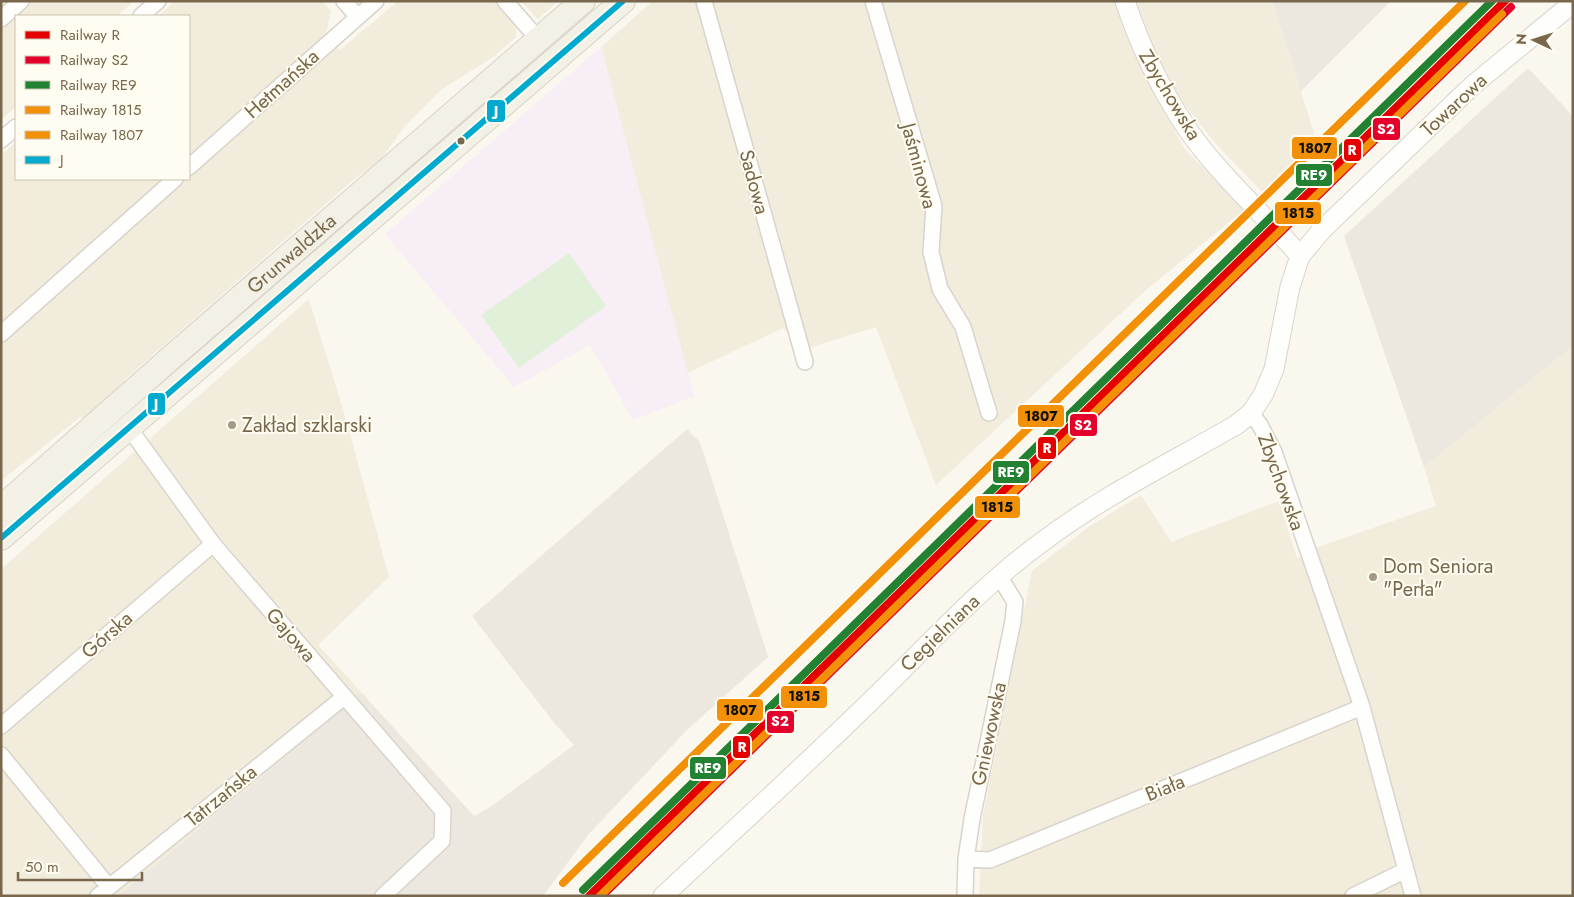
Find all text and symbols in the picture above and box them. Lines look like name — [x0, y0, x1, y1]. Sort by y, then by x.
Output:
legend — [15, 15, 190, 180]
north arrow — [1509, 15, 1559, 65]
text: Railway R — [60, 24, 120, 46]
text: N — [1511, 33, 1531, 45]
street label: Hetmańska — [238, 43, 326, 125]
street label: Zbychowska — [1131, 44, 1209, 146]
text: Railway S2 — [60, 49, 128, 71]
street label: Towarowa — [1414, 67, 1494, 143]
text: Railway RE9 — [60, 74, 137, 96]
text: Railway 1815 — [60, 99, 142, 121]
line badge: J — [486, 99, 506, 123]
text: J — [491, 101, 498, 121]
street label: Jaśminowa — [893, 117, 944, 212]
line badge: S2 — [1372, 117, 1401, 141]
text: S2 — [1377, 119, 1395, 139]
text: Railway 1807 — [60, 124, 143, 146]
unlabelled marker — [456, 136, 466, 146]
line badge: 1807 — [1291, 136, 1338, 160]
text: 1807 — [1298, 138, 1332, 158]
line badge: R — [1343, 138, 1362, 162]
text: R — [1347, 140, 1357, 160]
street label: Sadowa — [731, 146, 777, 218]
text: J — [58, 149, 64, 171]
line badge: RE9 — [1295, 163, 1333, 187]
text: RE9 — [1301, 165, 1327, 185]
line badge: 1815 — [1274, 201, 1322, 225]
text: 1815 — [1282, 203, 1314, 223]
street label: Grunwaldzka — [240, 207, 342, 301]
line badge: J — [147, 392, 166, 416]
text: J — [151, 394, 158, 414]
line badge: 1807 — [1017, 404, 1065, 428]
text: 1807 — [1024, 406, 1058, 426]
place label: Zakład szklarski — [242, 411, 372, 440]
line badge: S2 — [1069, 413, 1098, 437]
text: S2 — [1074, 415, 1092, 435]
marker: Zakład szklarski — [226, 419, 238, 431]
street label: Zbychowska — [1250, 429, 1312, 535]
line badge: R — [1037, 436, 1057, 460]
text: R — [1042, 438, 1052, 458]
line badge: RE9 — [992, 460, 1030, 484]
text: RE9 — [998, 462, 1024, 482]
line badge: 1815 — [974, 495, 1021, 519]
text: 1815 — [981, 497, 1013, 517]
place label: Dom Seniora "Perła" — [1383, 552, 1493, 604]
marker: Dom Seniora "Perła" — [1367, 571, 1379, 583]
street label: Cegielniana — [894, 588, 986, 678]
street label: Gajowa — [259, 601, 323, 669]
street label: Górska — [75, 604, 139, 666]
street label: Gniewowska — [964, 680, 1014, 788]
line badge: 1815 — [780, 685, 828, 709]
text: 1815 — [788, 686, 820, 706]
line badge: 1807 — [716, 698, 764, 722]
text: 1807 — [723, 700, 757, 720]
line badge: S2 — [766, 710, 795, 734]
text: S2 — [771, 711, 789, 731]
line badge: R — [732, 735, 751, 759]
text: R — [737, 737, 747, 757]
line badge: RE9 — [689, 756, 727, 780]
street label: Tatrzańska — [179, 758, 263, 834]
text: RE9 — [695, 758, 721, 778]
street label: Biała — [1141, 767, 1189, 809]
scale bar — [18, 850, 141, 882]
text: 50 m — [25, 856, 59, 878]

